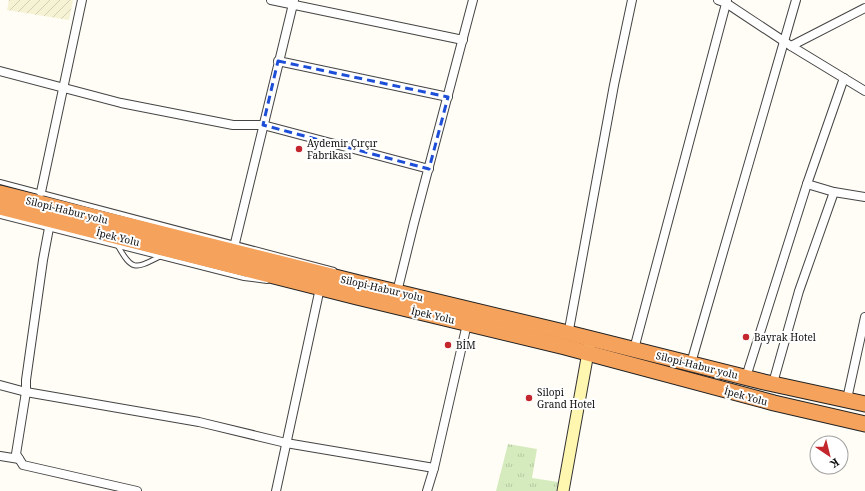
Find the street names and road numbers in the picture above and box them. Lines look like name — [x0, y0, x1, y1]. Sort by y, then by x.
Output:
street label: Silopi-Habur yolu — [24, 193, 110, 227]
street label: İpek Yolu — [95, 225, 142, 249]
street label: Silopi-Habur yolu — [339, 272, 425, 304]
street label: İpek Yolu — [410, 303, 457, 327]
street label: Silopi-Habur yolu — [654, 348, 740, 382]
street label: İpek Yolu — [723, 383, 770, 409]

